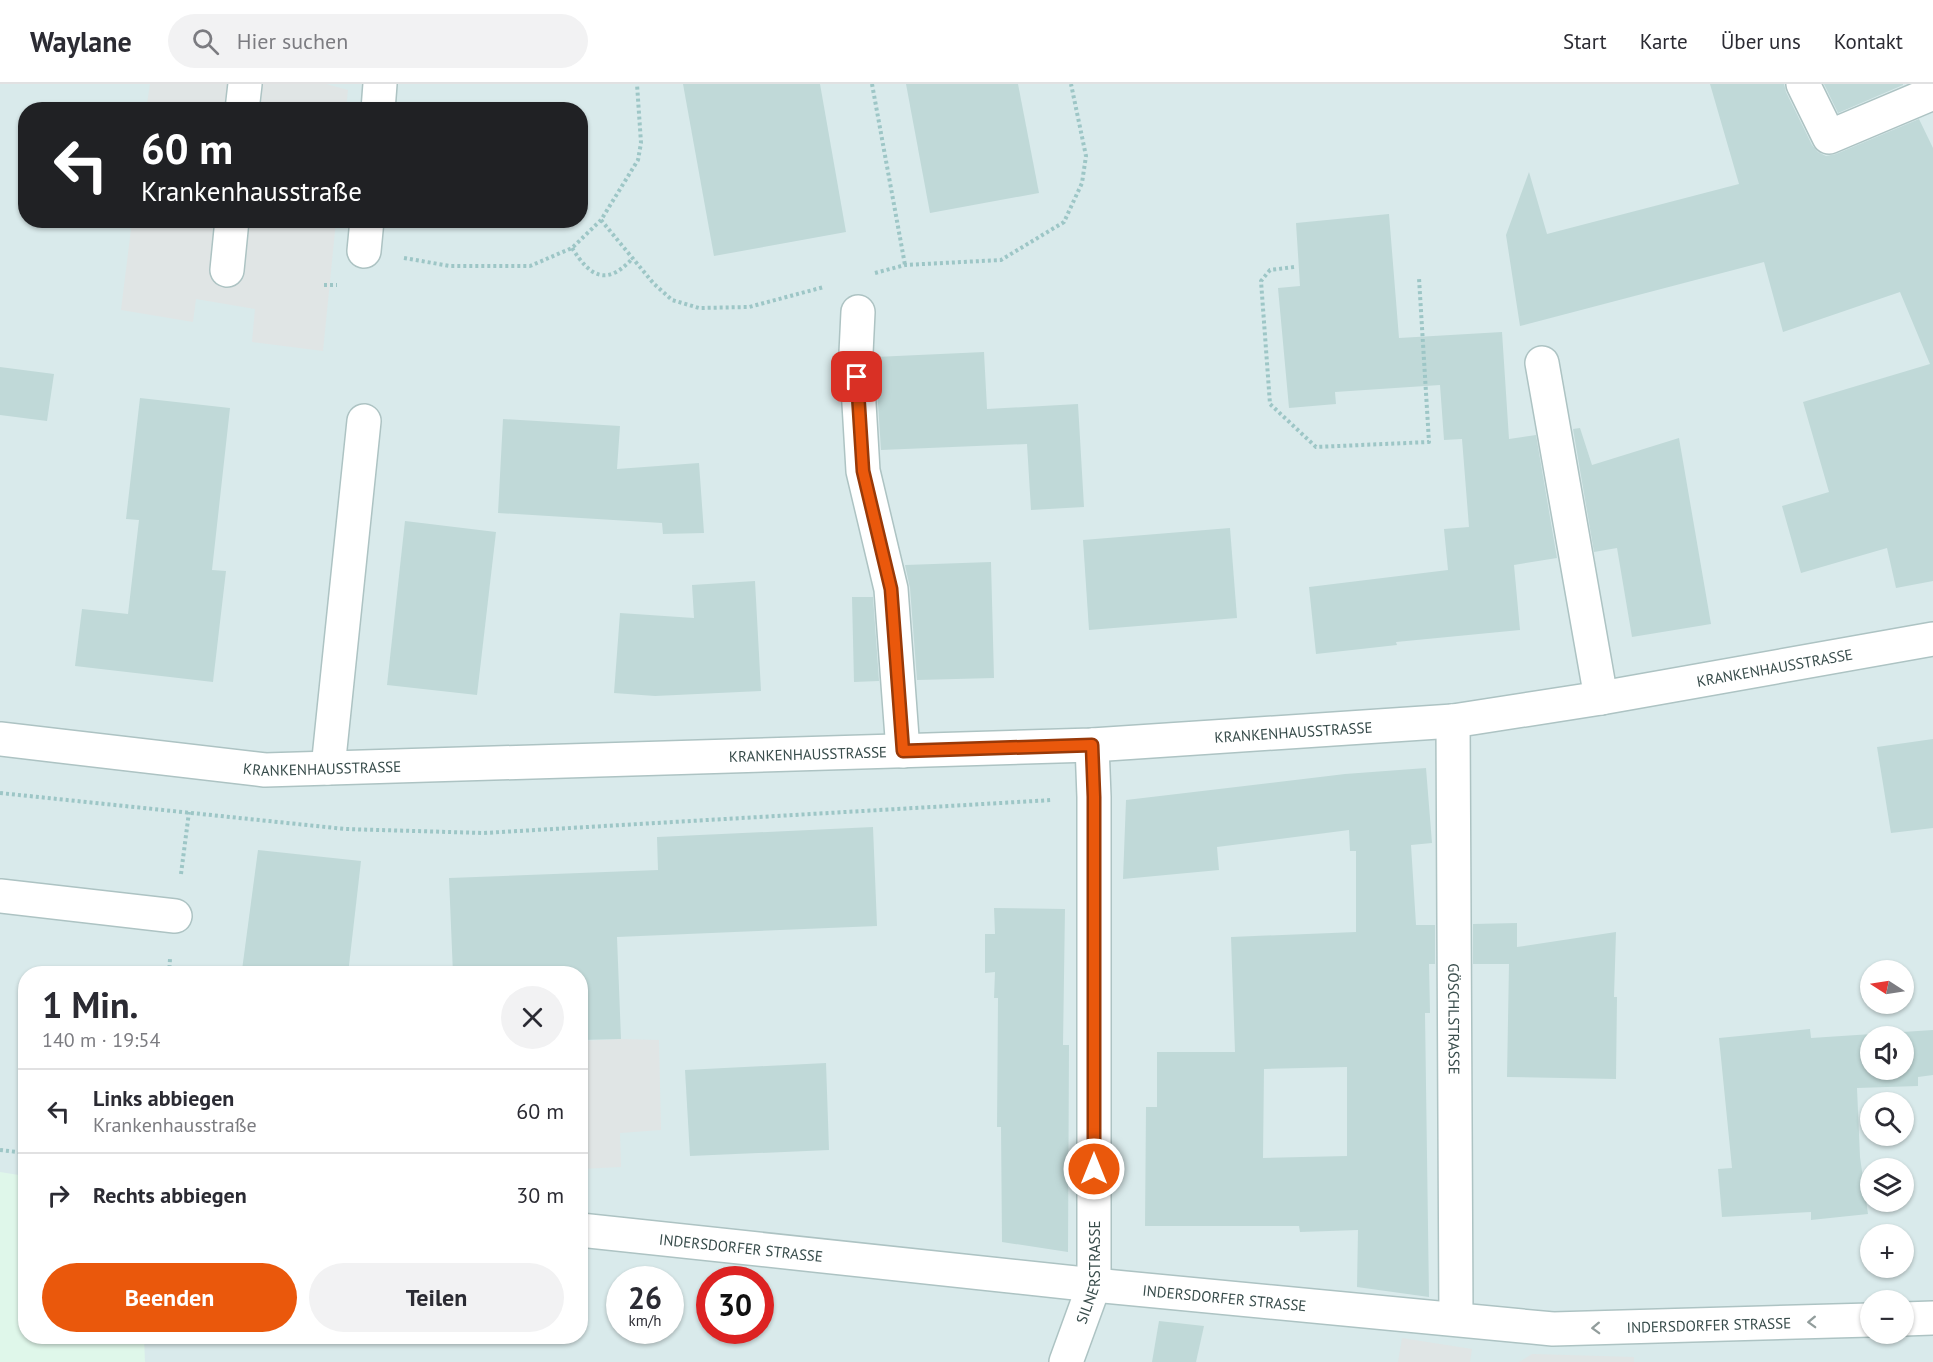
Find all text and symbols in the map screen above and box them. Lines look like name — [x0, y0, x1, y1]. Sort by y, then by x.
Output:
search box — [168, 14, 588, 68]
text: Waylane — [30, 23, 132, 60]
icon: search — [189, 25, 222, 58]
text: Hier suchen — [237, 27, 348, 55]
text: Start — [1563, 28, 1607, 55]
text: Karte — [1640, 28, 1688, 55]
text: Über uns — [1721, 28, 1801, 55]
text: Kontakt — [1834, 28, 1903, 55]
text: 60 m — [141, 121, 233, 176]
icon: left — [42, 126, 120, 204]
text: Krankenhausstraße — [141, 174, 362, 208]
pin — [831, 351, 882, 402]
icon: arrive — [840, 360, 873, 393]
street label: KRANKENHAUSSTRASSE — [1695, 644, 1854, 690]
street label: KRANKENHAUSSTRASSE — [1214, 717, 1373, 746]
street label: KRANKENHAUSSTRASSE — [729, 742, 887, 765]
street label: KRANKENHAUSSTRASSE — [242, 756, 401, 780]
north arrow — [1860, 960, 1914, 1014]
map controls — [1860, 960, 1914, 1344]
street label: GÖSCHLSTRASSE — [1445, 963, 1464, 1075]
text: 1 Min. — [42, 981, 138, 1028]
button: close — [501, 986, 564, 1049]
button: sound — [1860, 1026, 1914, 1080]
text: 140 m · 19:54 — [42, 1027, 160, 1053]
text: Links abbiegen — [93, 1084, 234, 1112]
button: search — [1860, 1092, 1914, 1146]
icon: left — [42, 1095, 75, 1128]
text: 60 m — [516, 1097, 564, 1125]
text: Krankenhausstraße — [93, 1112, 257, 1138]
position arrow — [1062, 1137, 1126, 1201]
button: layers — [1860, 1158, 1914, 1212]
icon: right — [42, 1179, 75, 1212]
text: Rechts abbiegen — [93, 1181, 247, 1209]
text: 30 m — [516, 1181, 564, 1209]
street label: SILNERSTRASSE — [1071, 1221, 1104, 1326]
button: + — [1860, 1224, 1914, 1278]
street label: INDERSDORFER STRASSE — [658, 1229, 824, 1265]
button: Beenden — [42, 1263, 297, 1332]
button: Teilen — [309, 1263, 564, 1332]
speed limit sign: 30 — [696, 1266, 774, 1344]
text: 26 — [628, 1278, 662, 1317]
street label: INDERSDORFER STRASSE — [1142, 1280, 1307, 1315]
button: − — [1860, 1290, 1914, 1344]
text: km/h — [629, 1311, 661, 1330]
street label: INDERSDORFER STRASSE — [1626, 1313, 1791, 1336]
one-way arrow — [1808, 1316, 1817, 1328]
one-way arrow — [1592, 1322, 1601, 1334]

